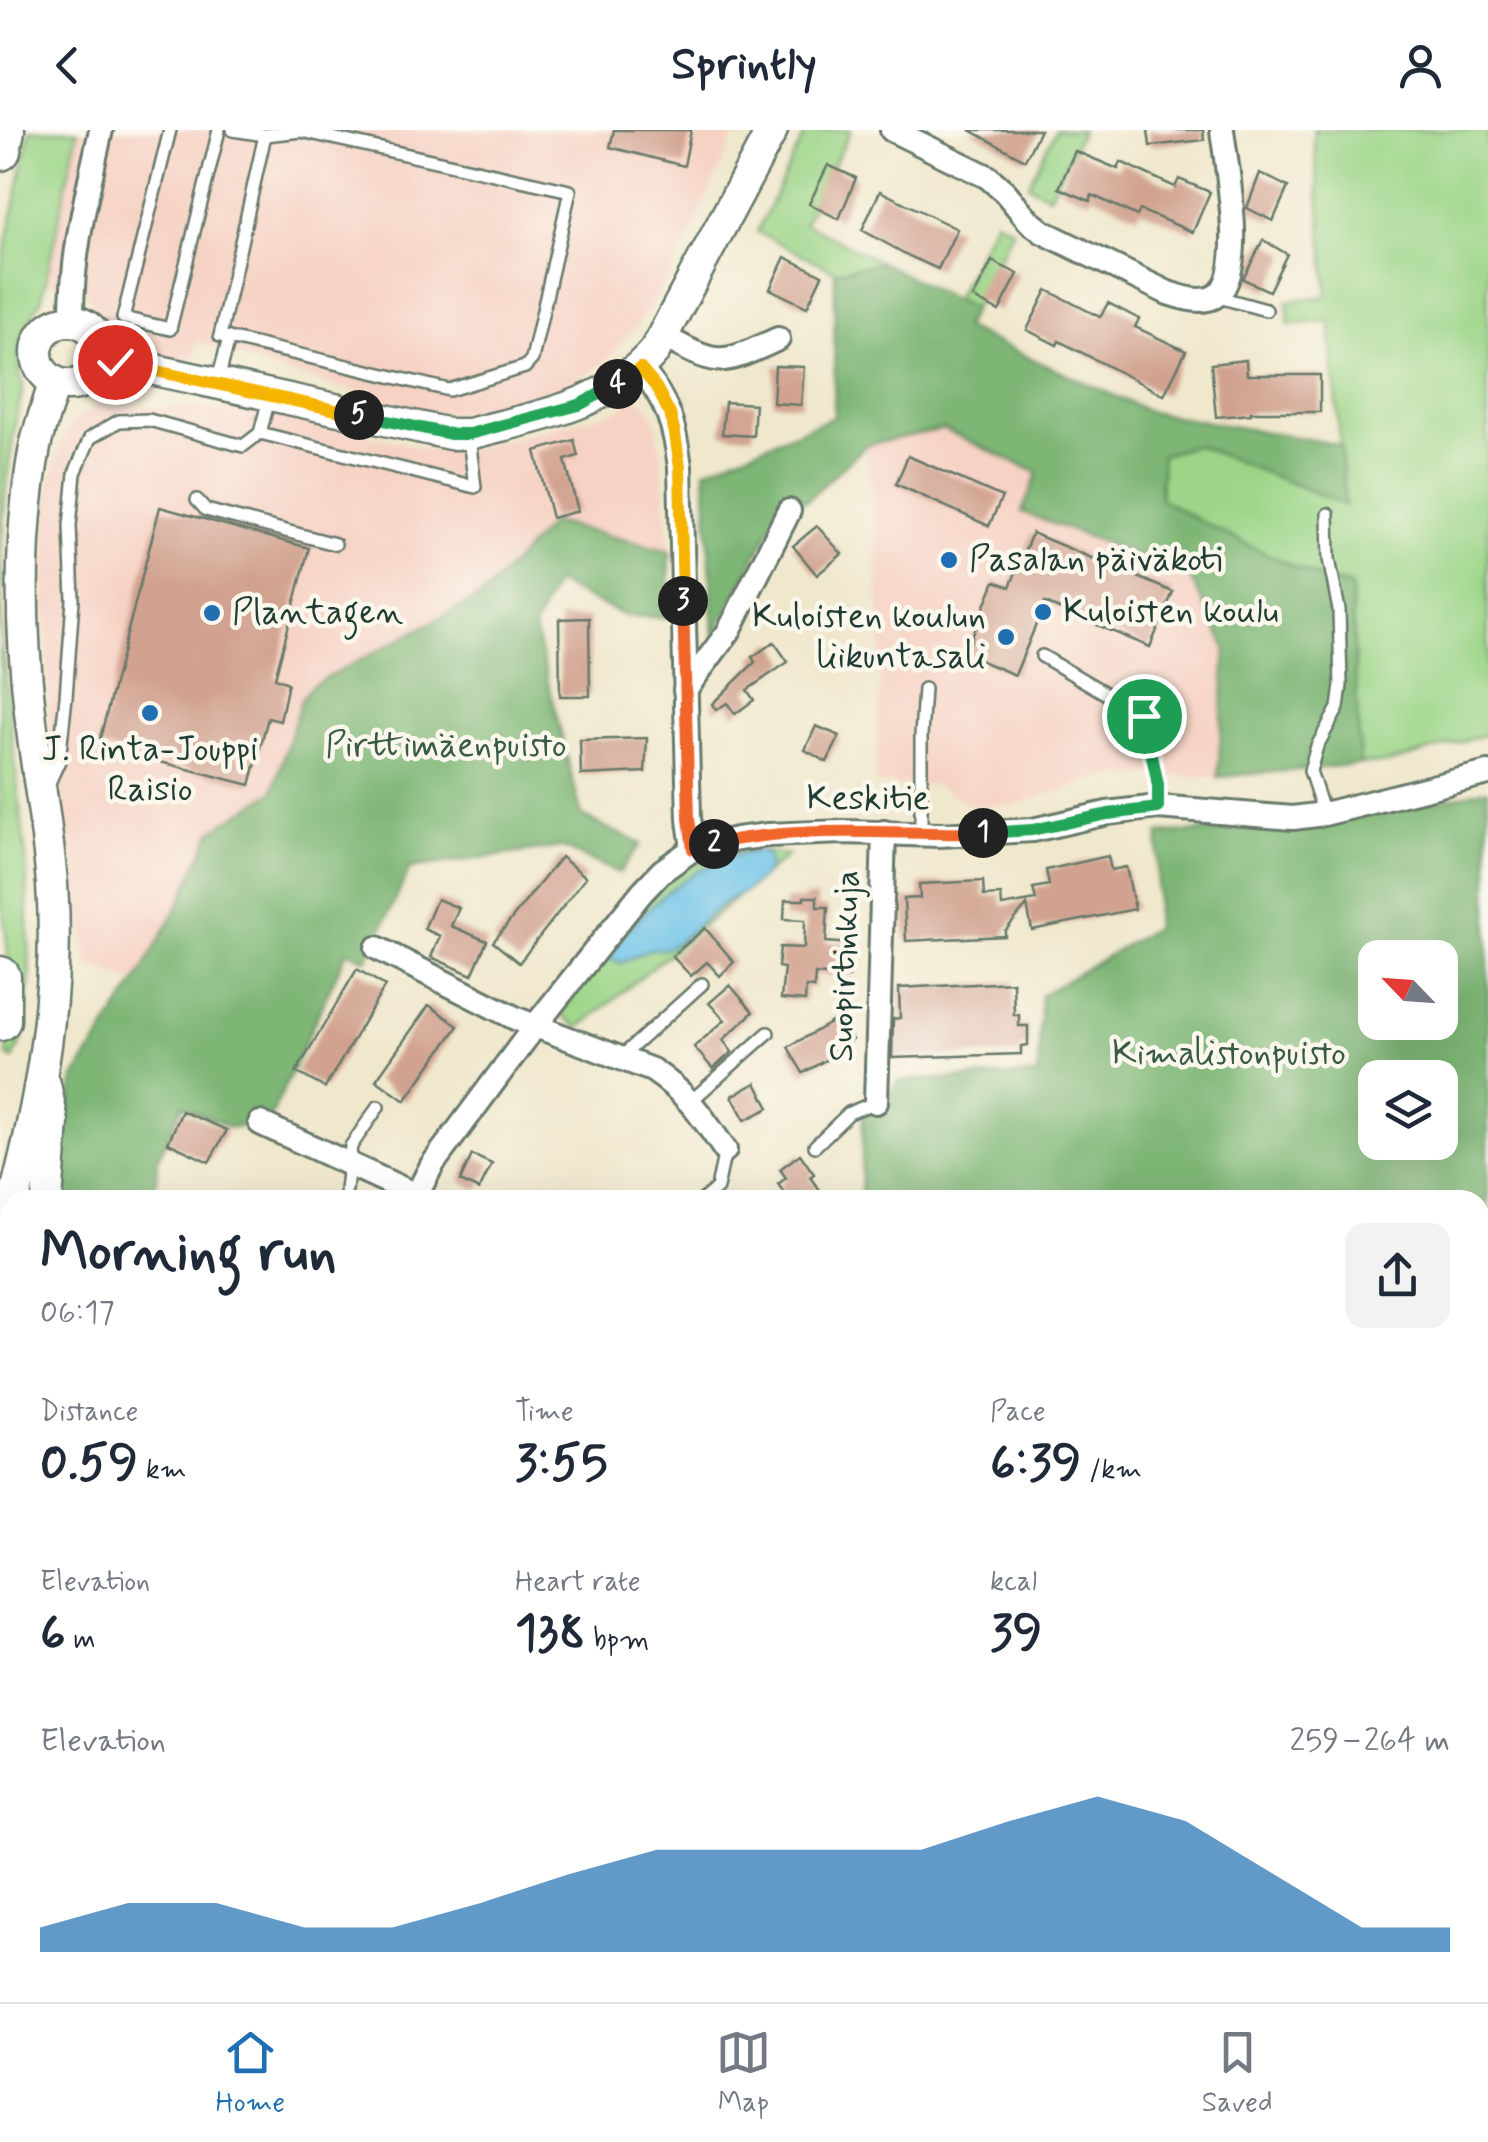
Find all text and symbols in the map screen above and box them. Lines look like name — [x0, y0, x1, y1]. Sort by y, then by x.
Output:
text: Sprintly — [671, 36, 817, 95]
icon: back — [40, 38, 95, 93]
icon: person — [1393, 38, 1448, 93]
pin — [73, 320, 158, 405]
icon: check — [88, 335, 143, 390]
pin: 4 — [593, 359, 643, 409]
text: 4 — [610, 365, 626, 402]
pin: 5 — [334, 390, 384, 440]
text: 5 — [351, 396, 367, 433]
place label: Pasalan päiväkoti — [969, 537, 1222, 583]
marker: Pasalan päiväkoti — [938, 549, 960, 571]
pin: 3 — [658, 576, 708, 626]
text: 3 — [677, 582, 689, 619]
place label: Kuloisten koulu — [1063, 589, 1279, 635]
place label: Plantagen — [232, 590, 403, 640]
place label: Kuloisten koulun liikuntasali — [752, 594, 986, 680]
marker: Kuloisten koulu — [1032, 601, 1054, 623]
marker: Plantagen — [201, 602, 223, 624]
marker: Kuloisten koulun liikuntasali — [995, 626, 1017, 648]
pin — [1102, 674, 1187, 759]
icon: arrive — [1117, 689, 1172, 744]
marker: J. Rinta-Jouppi Raisio — [139, 702, 161, 724]
park label: Pirttimäenpuisto — [325, 723, 567, 769]
place label: J. Rinta-Jouppi Raisio — [42, 727, 258, 813]
street label: Keskitie — [807, 776, 929, 822]
pin: 1 — [958, 808, 1008, 858]
text: 1 — [977, 814, 989, 851]
pin: 2 — [689, 819, 739, 869]
text: 2 — [707, 825, 721, 862]
street label: Suopirtinkuja — [819, 869, 871, 1063]
north arrow — [1358, 940, 1458, 1040]
map controls — [1358, 940, 1458, 1160]
park label: Kimalistonpuisto — [1112, 1031, 1346, 1077]
button: layers — [1358, 1060, 1458, 1160]
text: Morning run — [40, 1218, 337, 1290]
button: share — [1345, 1223, 1450, 1328]
text: 06:17 — [40, 1292, 115, 1334]
text: Distance — [40, 1394, 138, 1431]
text: Time — [515, 1394, 574, 1431]
text: Pace — [990, 1394, 1046, 1431]
text: 0.59 — [40, 1431, 138, 1497]
text: 3:55 — [515, 1431, 608, 1497]
text: 6:39 — [990, 1431, 1081, 1497]
text: km — [138, 1452, 187, 1489]
text: /km — [1081, 1452, 1142, 1489]
text: Elevation — [40, 1564, 150, 1601]
text: Heart rate — [515, 1564, 641, 1601]
text: kcal — [990, 1564, 1037, 1601]
text: 6 — [40, 1601, 66, 1667]
text: 138 — [515, 1601, 586, 1667]
text: 39 — [990, 1601, 1042, 1667]
text: m — [66, 1622, 95, 1659]
text: bpm — [586, 1622, 649, 1659]
text: Elevation — [40, 1720, 166, 1762]
text: 259–264 m — [1289, 1720, 1450, 1762]
tab: Home — [215, 2025, 285, 2122]
tab: Map — [716, 2025, 771, 2122]
tab: Saved — [1202, 2025, 1273, 2122]

